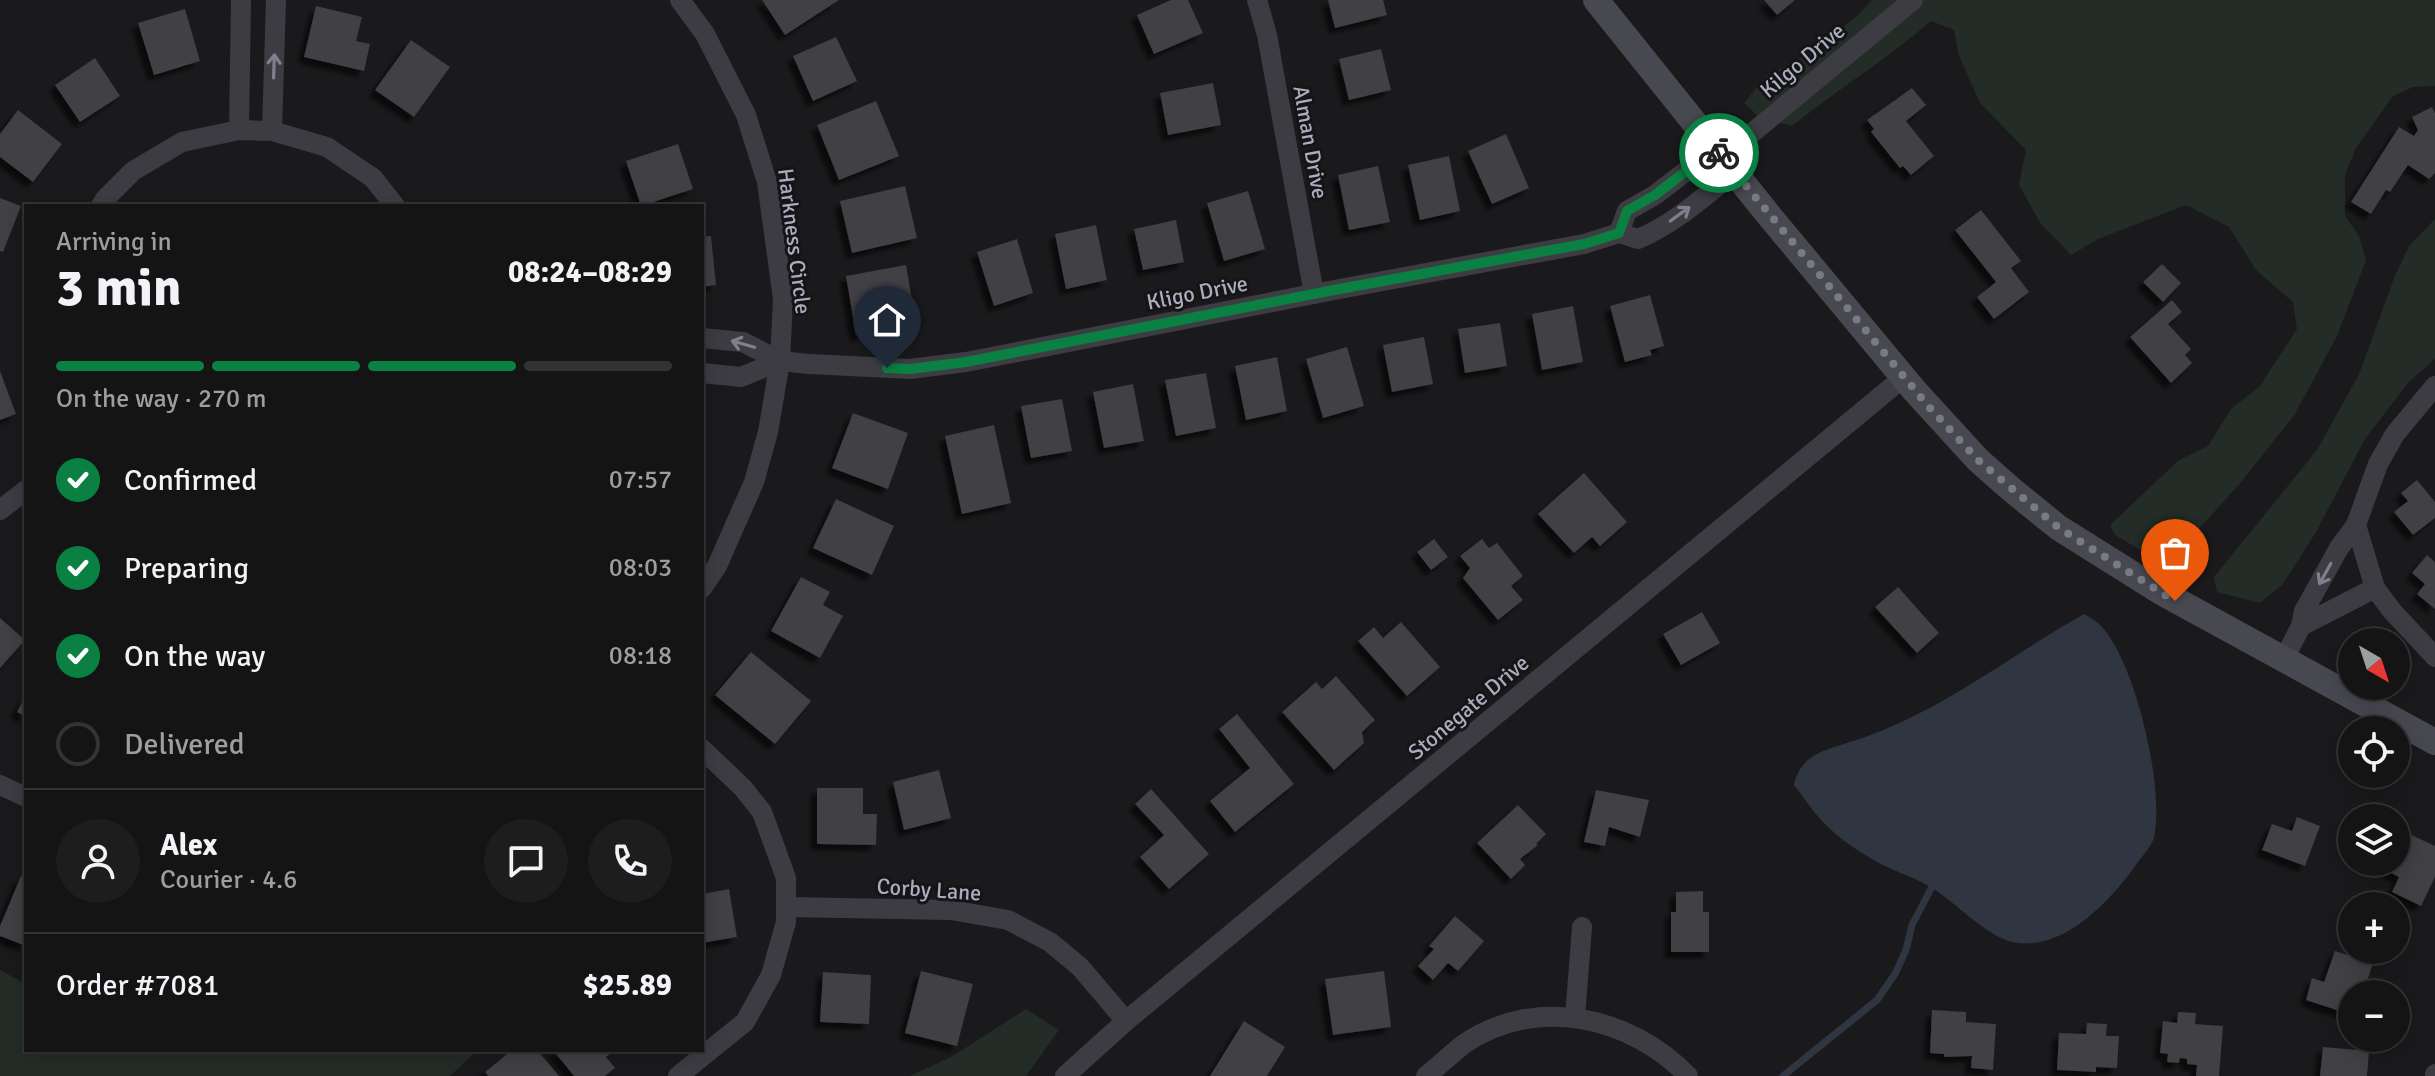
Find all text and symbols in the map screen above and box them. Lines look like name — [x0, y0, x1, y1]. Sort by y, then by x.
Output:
street label: Kilgo Drive — [1754, 17, 1850, 104]
one-way arrow — [266, 53, 281, 80]
street label: Alman Drive — [1287, 83, 1334, 201]
courier — [1679, 113, 1759, 193]
icon: bike — [1697, 131, 1741, 175]
street label: Harkness Circle — [772, 167, 817, 316]
one-way arrow — [1668, 206, 1690, 222]
text: Arriving in — [56, 226, 172, 258]
text: 08:24–08:29 — [508, 254, 672, 291]
text: 3 min — [56, 256, 182, 320]
street label: Kligo Drive — [1144, 269, 1250, 316]
pin — [853, 286, 921, 368]
icon: home — [865, 298, 909, 342]
one-way arrow — [730, 336, 756, 351]
text: On the way · 270 m — [56, 383, 266, 415]
icon: check — [56, 458, 100, 502]
text: Confirmed — [124, 462, 257, 499]
text: 07:57 — [609, 464, 672, 496]
pin — [2141, 519, 2209, 601]
icon: bag — [2153, 531, 2197, 575]
icon: check — [56, 546, 100, 590]
text: Preparing — [124, 550, 249, 587]
text: 08:03 — [609, 552, 672, 584]
one-way arrow — [2317, 561, 2332, 585]
north arrow — [2338, 628, 2410, 700]
map controls — [2338, 628, 2410, 1052]
icon: check — [56, 634, 100, 678]
text: On the way — [124, 638, 265, 675]
text: 08:18 — [609, 640, 672, 672]
street label: Stonegate Drive — [1402, 649, 1534, 766]
button: locate — [2338, 716, 2410, 788]
text: Delivered — [124, 726, 245, 763]
button: layers — [2338, 804, 2410, 876]
button: person — [56, 819, 140, 903]
button: chat — [484, 819, 568, 903]
button: phone — [588, 819, 672, 903]
text: Alex — [160, 827, 217, 864]
text: Courier · 4.6 — [160, 864, 297, 896]
street label: Corby Lane — [876, 872, 982, 907]
button: + — [2338, 892, 2410, 964]
text: Order #7081 — [56, 967, 219, 1004]
text: $25.89 — [582, 967, 672, 1004]
button: − — [2338, 980, 2410, 1052]

